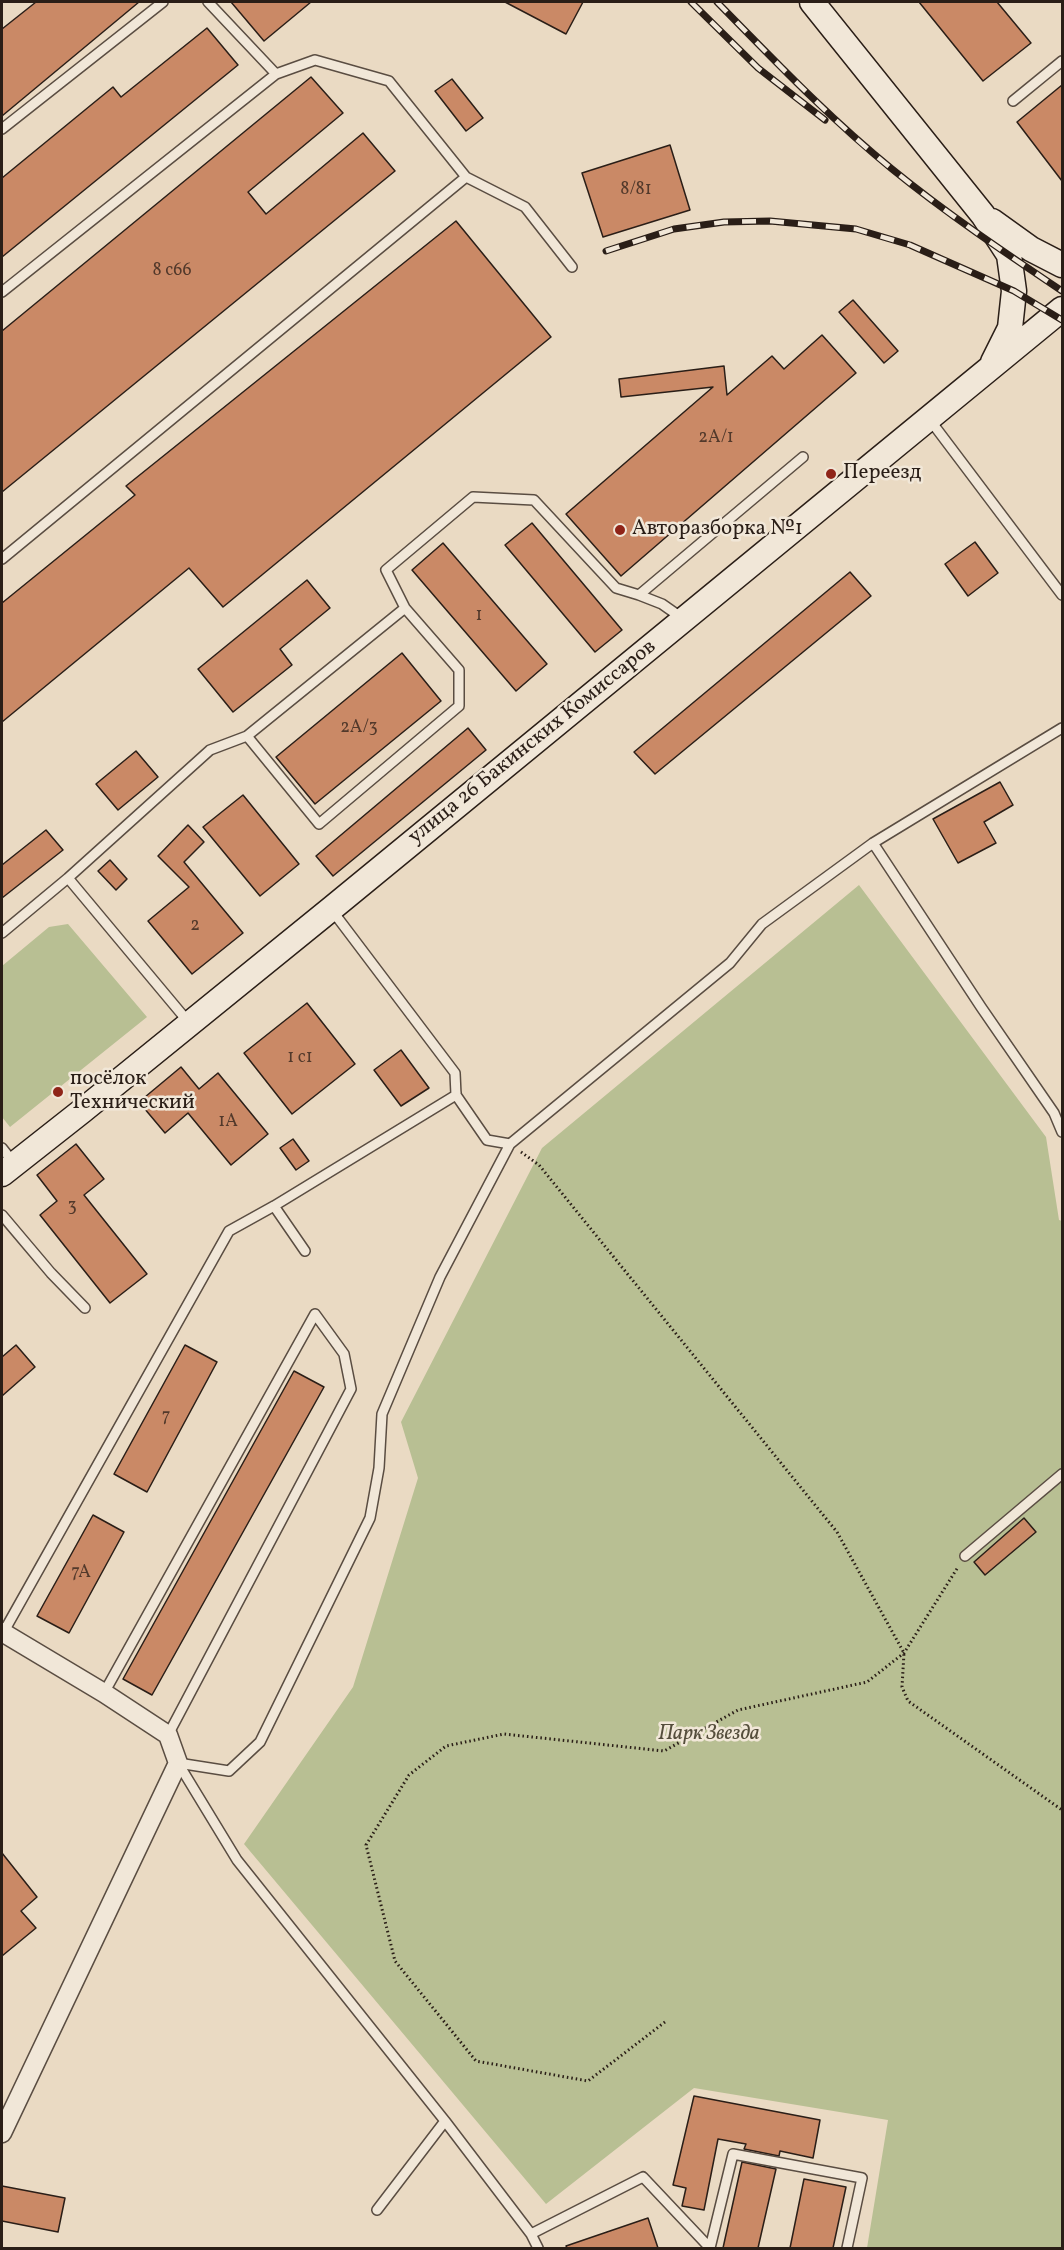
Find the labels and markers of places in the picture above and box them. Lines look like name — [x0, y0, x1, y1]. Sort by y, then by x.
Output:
place label: Переезд — [843, 461, 921, 487]
marker: Переезд — [824, 467, 838, 481]
place label: Авторазборка №1 — [632, 517, 803, 543]
marker: Авторазборка №1 — [613, 523, 627, 537]
place label: посёлок Технический — [70, 1067, 195, 1117]
marker: посёлок Технический — [51, 1085, 65, 1099]

